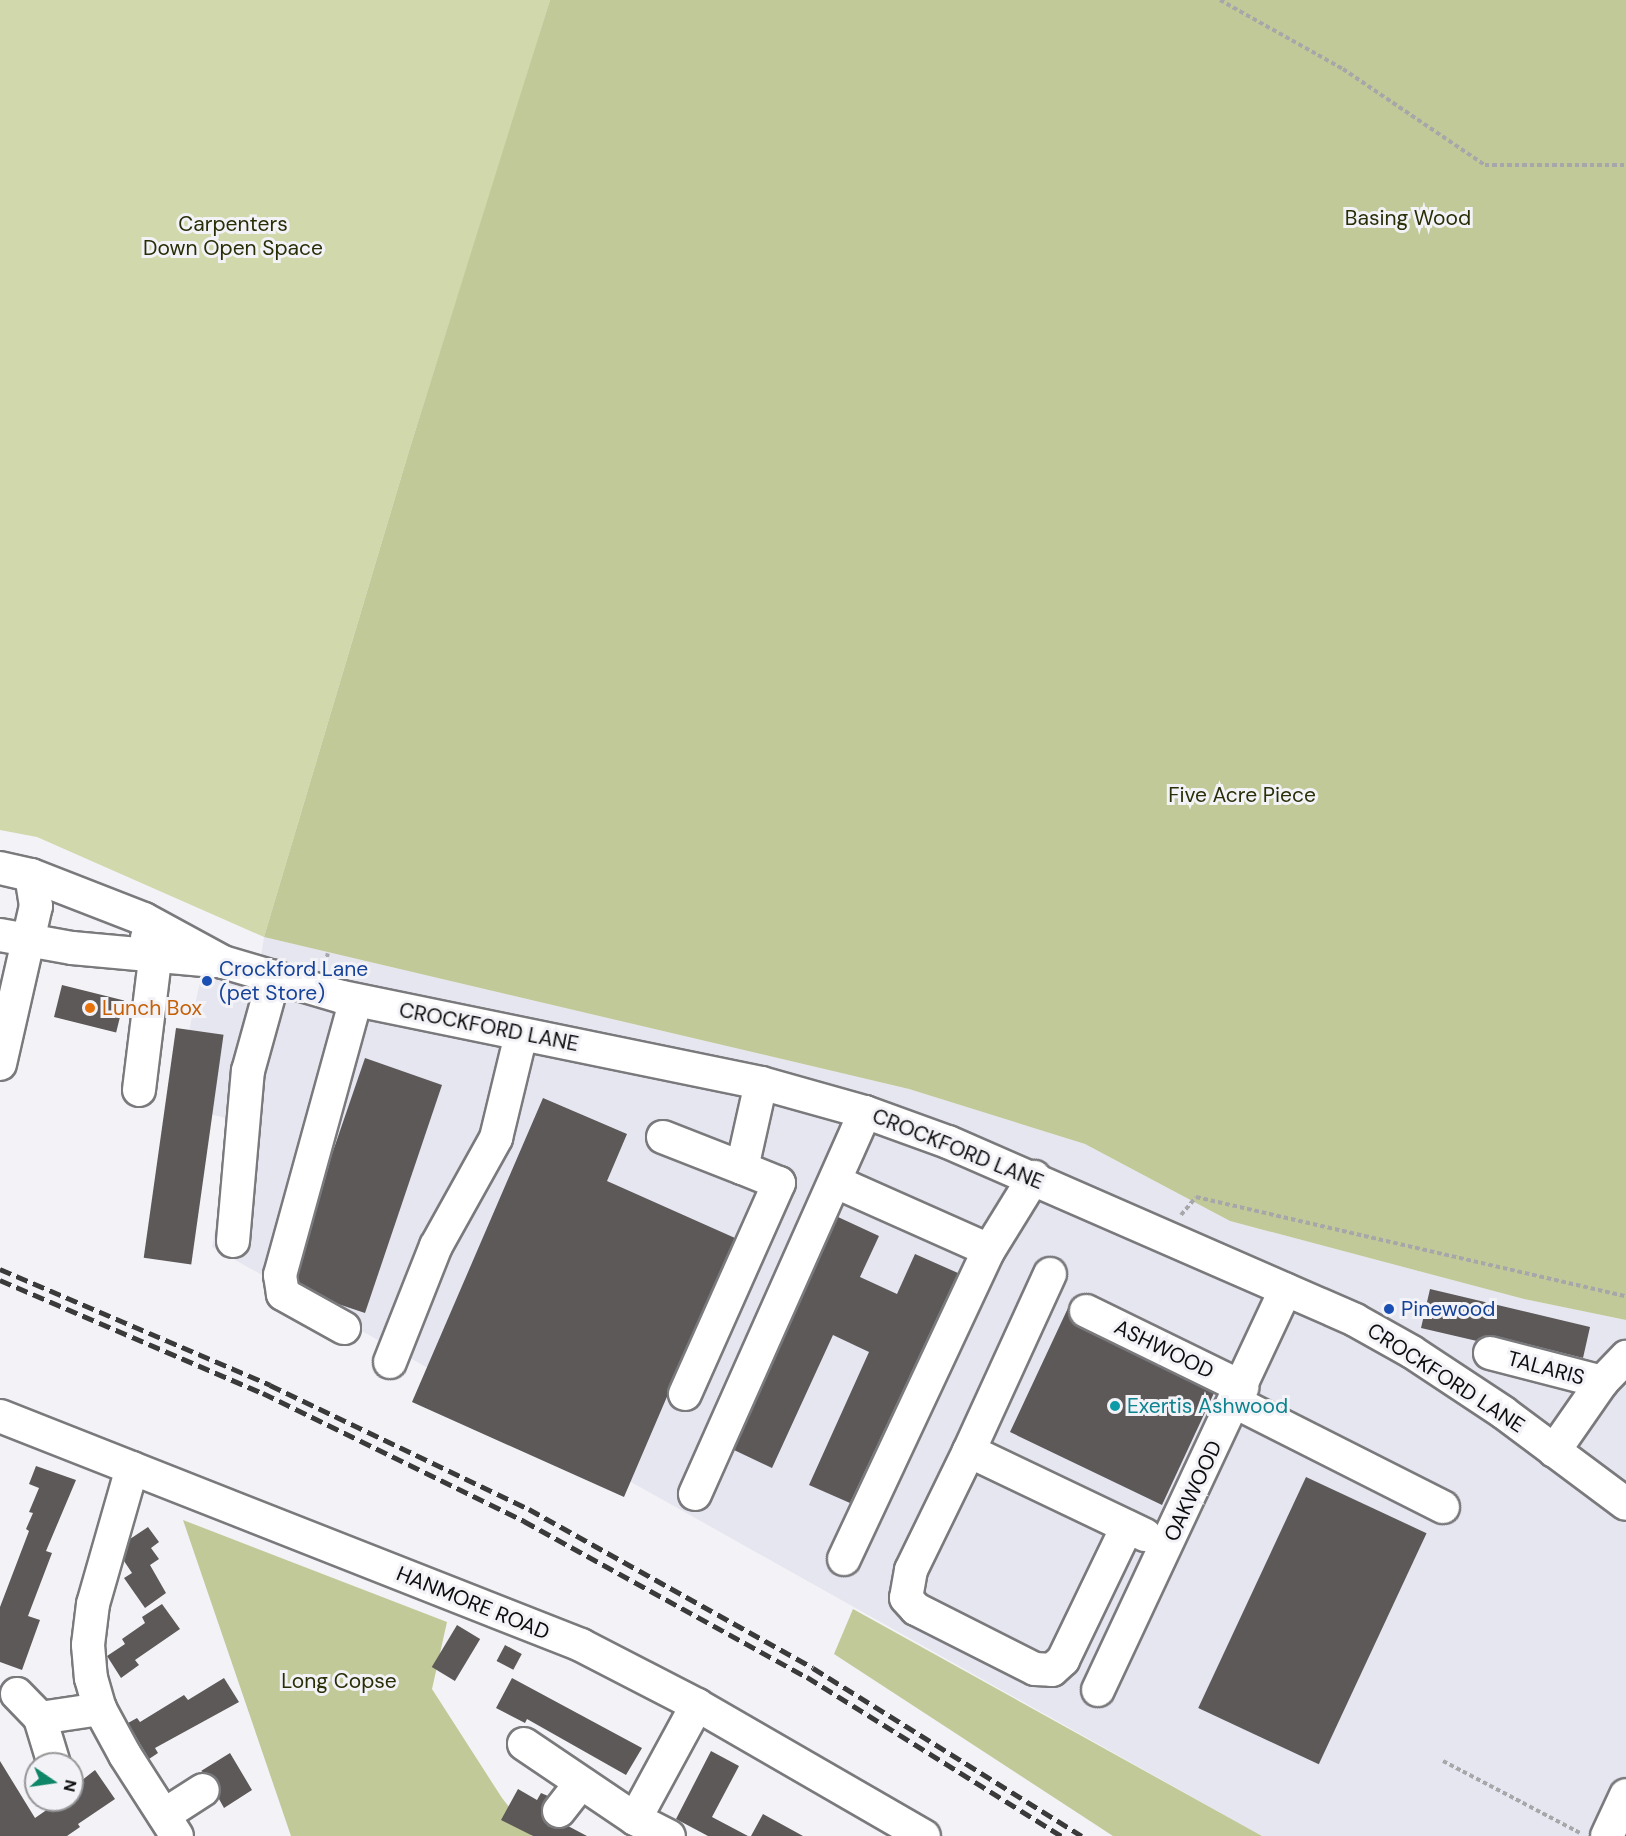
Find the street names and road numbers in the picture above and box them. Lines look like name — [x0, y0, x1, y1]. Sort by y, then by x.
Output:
street label: CROCKFORD LANE — [397, 997, 581, 1057]
street label: CROCKFORD LANE — [869, 1103, 1047, 1195]
street label: ASHWOOD — [1110, 1314, 1218, 1384]
street label: CROCKFORD LANE — [1363, 1318, 1529, 1438]
street label: TALARIS — [1505, 1346, 1587, 1390]
street label: OAKWOOD — [1159, 1437, 1227, 1545]
street label: HANMORE ROAD — [393, 1561, 553, 1645]

